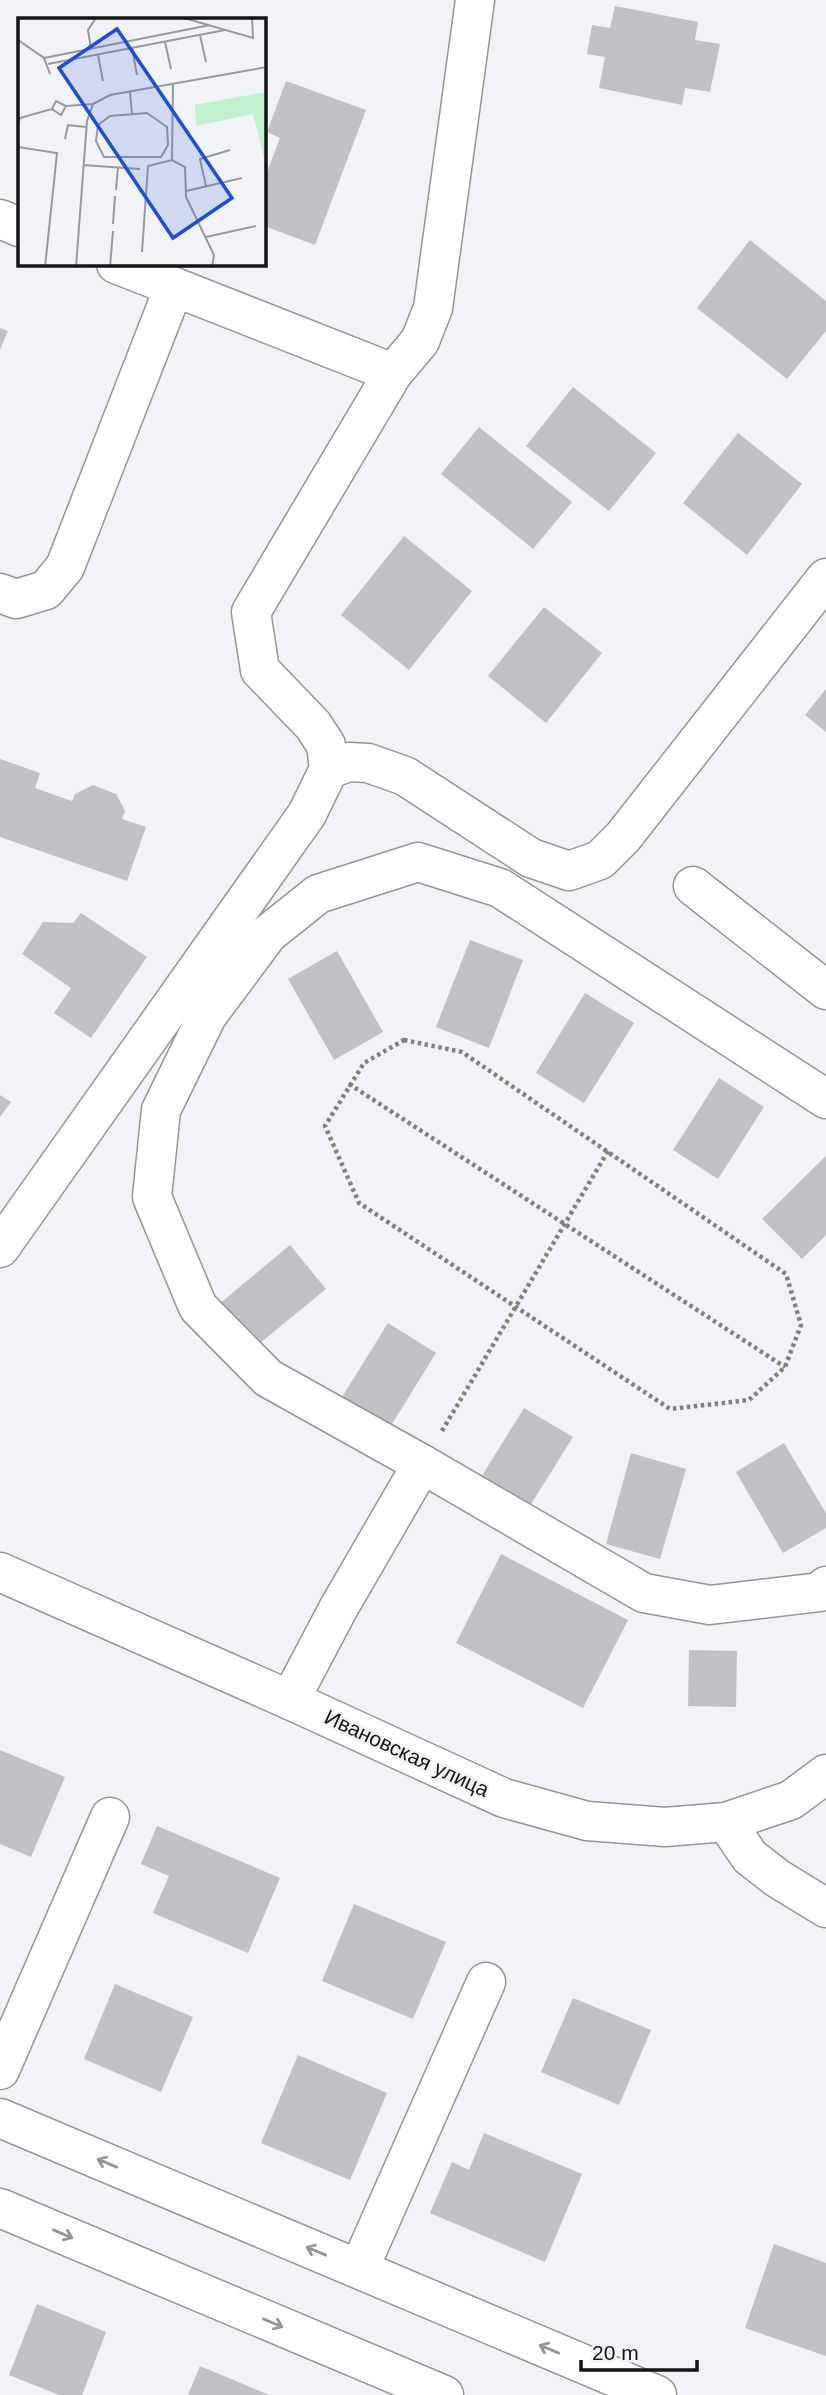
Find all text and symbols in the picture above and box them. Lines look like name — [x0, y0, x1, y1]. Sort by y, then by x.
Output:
inset map — [18, 18, 266, 266]
street label: Ивановская улица — [321, 1705, 493, 1801]
one-way arrow — [97, 2156, 118, 2169]
one-way arrow — [52, 2229, 73, 2242]
one-way arrow — [306, 2244, 328, 2257]
one-way arrow — [261, 2317, 283, 2330]
scale bar — [581, 2328, 696, 2372]
text: 20 m — [592, 2341, 639, 2364]
one-way arrow — [538, 2342, 560, 2355]

